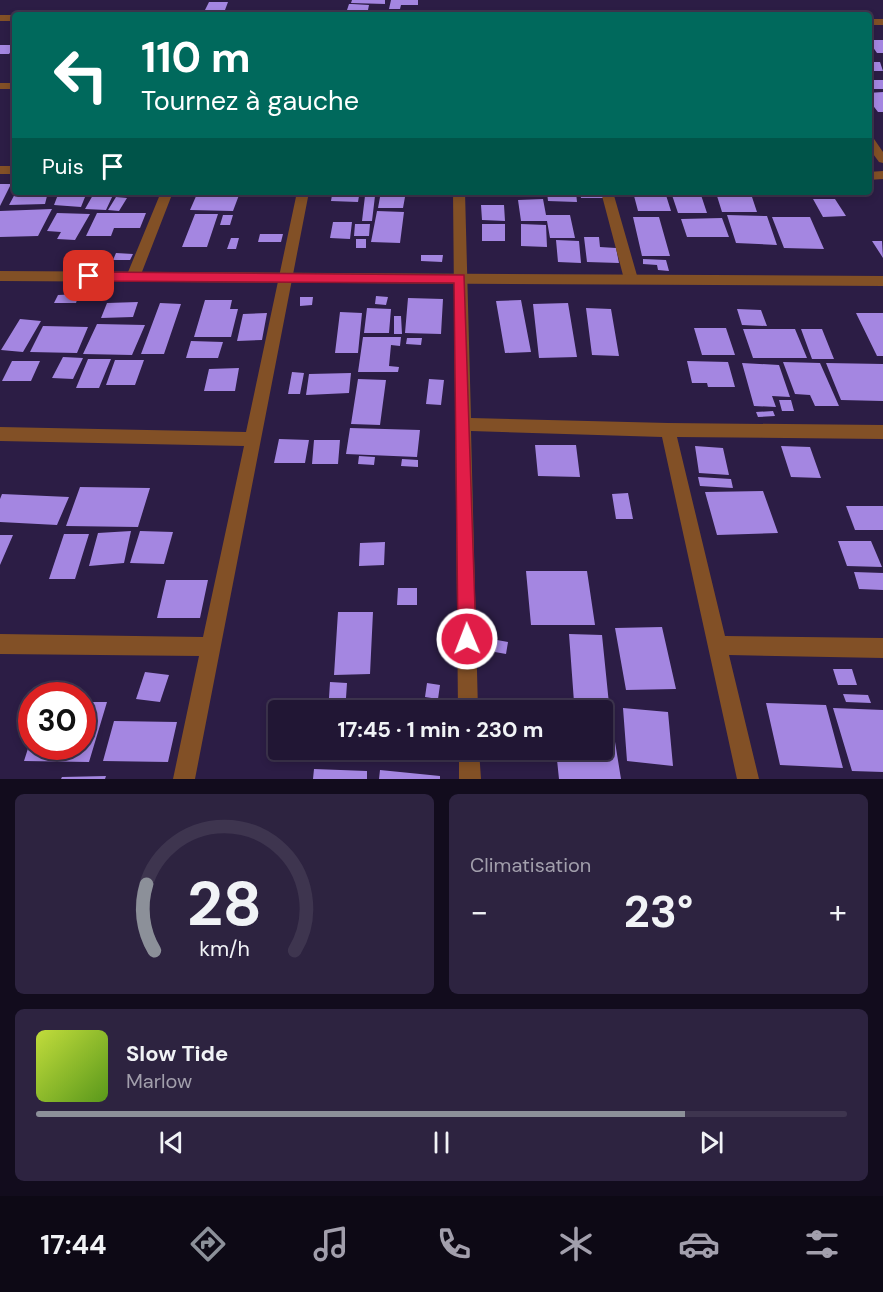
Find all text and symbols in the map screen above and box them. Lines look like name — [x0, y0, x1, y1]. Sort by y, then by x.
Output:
text: 110 m — [141, 30, 251, 85]
icon: left — [42, 36, 120, 114]
text: Tournez à gauche — [141, 83, 359, 118]
icon: arrive — [96, 150, 129, 183]
text: Puis — [42, 152, 84, 181]
pin — [63, 250, 114, 301]
icon: arrive — [72, 259, 105, 292]
position arrow — [435, 607, 499, 671]
speed limit sign: 30 — [18, 682, 96, 760]
text: 17:45 · 1 min · 230 m — [338, 715, 543, 744]
text: Climatisation — [470, 852, 591, 878]
text: 28 — [187, 863, 262, 944]
text: 23° — [624, 882, 693, 941]
text: − — [470, 890, 488, 933]
text: + — [829, 890, 847, 933]
text: km/h — [199, 935, 250, 963]
text: Slow Tide — [126, 1039, 228, 1068]
text: Marlow — [126, 1068, 192, 1094]
icon: previous — [155, 1126, 188, 1159]
icon: pause — [425, 1126, 458, 1159]
icon: next — [695, 1126, 728, 1159]
icon: directions — [187, 1223, 229, 1265]
icon: music — [310, 1223, 352, 1265]
icon: phone — [433, 1223, 475, 1265]
icon: climate — [555, 1223, 597, 1265]
icon: car — [678, 1223, 720, 1265]
icon: filters — [801, 1223, 843, 1265]
text: 17:44 — [40, 1227, 107, 1262]

